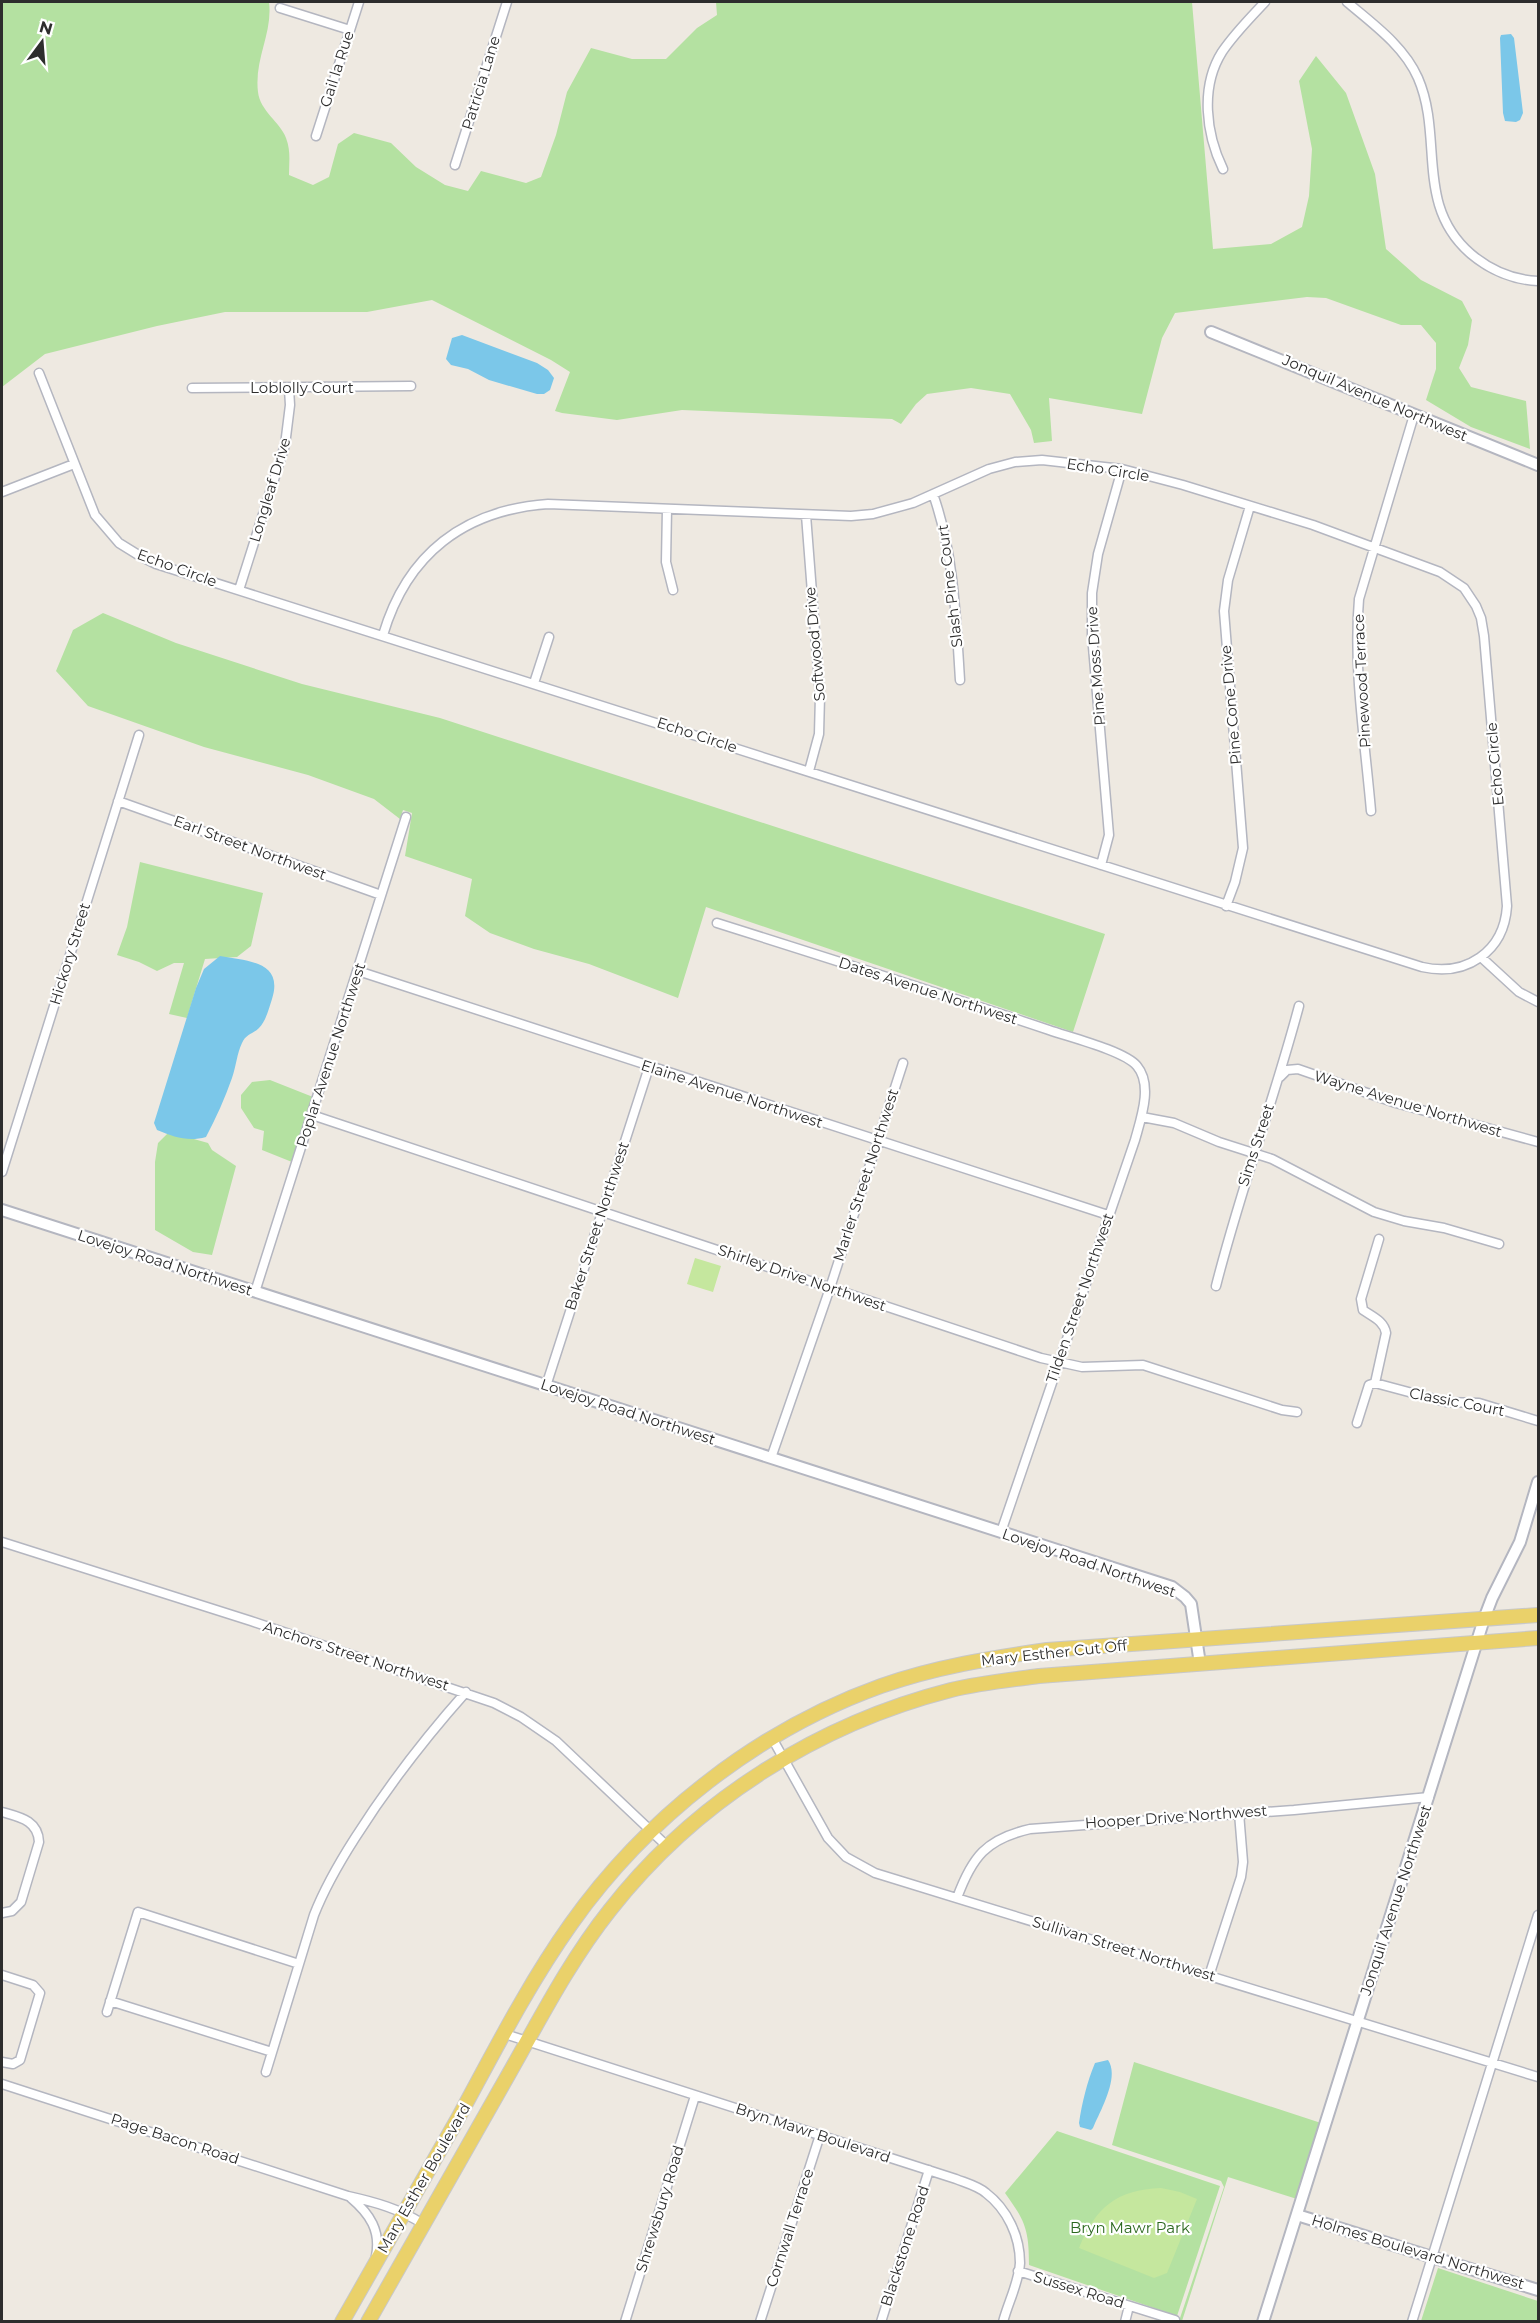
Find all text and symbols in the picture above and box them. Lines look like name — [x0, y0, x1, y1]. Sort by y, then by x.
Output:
north arrow — [12, 12, 72, 72]
text: N — [37, 17, 55, 39]
street label: Gail la Rue — [315, 28, 358, 109]
street label: Patricia Lane — [457, 33, 504, 132]
street label: Jonquil Avenue Northwest — [1279, 349, 1471, 445]
street label: Loblolly Court — [250, 378, 354, 397]
street label: Longleaf Drive — [245, 435, 294, 545]
street label: Echo Circle — [1065, 454, 1151, 485]
street label: Slash Pine Court — [933, 524, 966, 649]
street label: Echo Circle — [135, 544, 220, 591]
street label: Softwood Drive — [800, 586, 829, 702]
street label: Pine Moss Drive — [1082, 606, 1109, 726]
street label: Pinewood Terrace — [1349, 614, 1374, 748]
street label: Pine Cone Drive — [1216, 644, 1245, 766]
street label: Echo Circle — [654, 713, 740, 756]
street label: Echo Circle — [1481, 722, 1508, 807]
street label: Earl Street Northwest — [171, 811, 329, 884]
street label: Hickory Street — [45, 900, 94, 1007]
street label: Dates Avenue Northwest — [836, 953, 1020, 1028]
street label: Poplar Avenue Northwest — [292, 960, 369, 1149]
street label: Elaine Avenue Northwest — [639, 1055, 825, 1132]
street label: Wayne Avenue Northwest — [1312, 1066, 1504, 1141]
street label: Marler Street Northwest — [829, 1086, 902, 1264]
street label: Sims Street — [1233, 1101, 1278, 1189]
street label: Baker Street Northwest — [560, 1139, 633, 1313]
street label: Tilden Street Northwest — [1041, 1210, 1118, 1385]
street label: Lovejoy Road Northwest — [75, 1225, 255, 1300]
street label: Shirley Drive Northwest — [715, 1240, 889, 1315]
street label: Lovejoy Road Northwest — [538, 1374, 718, 1449]
street label: Classic Court — [1408, 1383, 1506, 1420]
street label: Lovejoy Road Northwest — [1000, 1524, 1179, 1601]
street label: Anchors Street Northwest — [261, 1616, 452, 1695]
street label: Mary Esther Cut Off — [980, 1635, 1129, 1670]
street label: Hooper Drive Northwest — [1084, 1801, 1268, 1832]
street label: Jonquil Avenue Northwest — [1355, 1802, 1435, 1998]
street label: Sullivan Street Northwest — [1030, 1912, 1218, 1986]
street label: Bryn Mawr Boulevard — [733, 2098, 893, 2167]
street label: Mary Esther Boulevard — [373, 2099, 474, 2256]
street label: Page Bacon Road — [109, 2109, 242, 2168]
street label: Shrewsbury Road — [631, 2143, 688, 2275]
street label: Cornwall Terrace — [761, 2166, 818, 2290]
street label: Blackstone Road — [876, 2183, 933, 2309]
street label: Holmes Boulevard Northwest — [1309, 2210, 1527, 2293]
park label: Bryn Mawr Park — [1070, 2218, 1190, 2237]
street label: Sussex Road — [1031, 2267, 1127, 2312]

